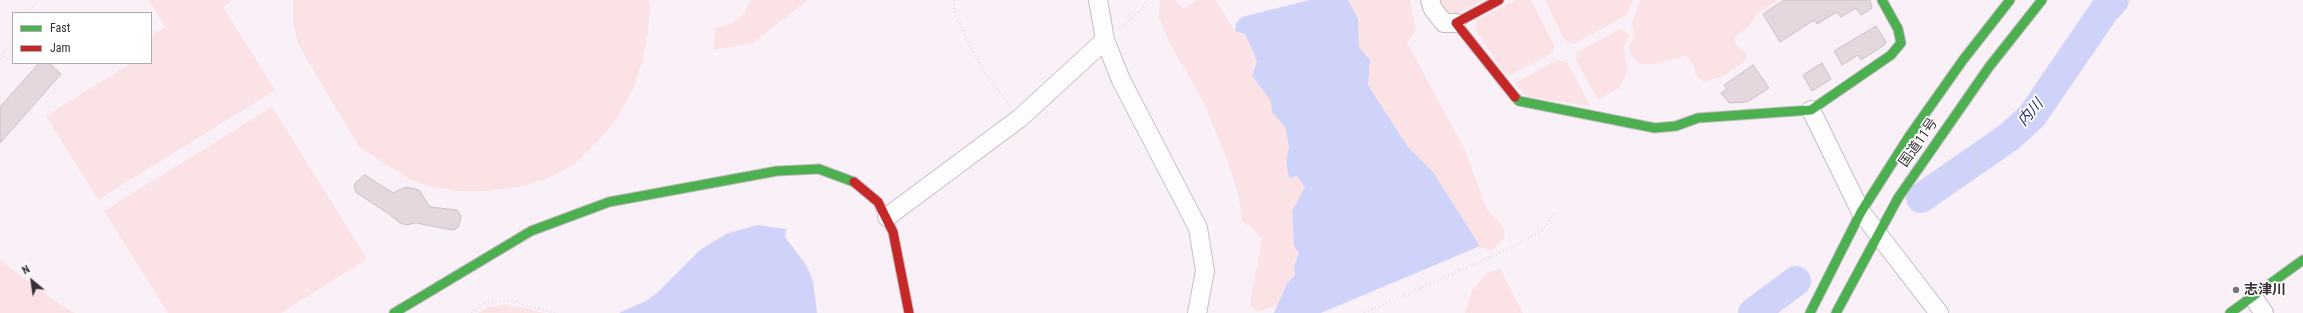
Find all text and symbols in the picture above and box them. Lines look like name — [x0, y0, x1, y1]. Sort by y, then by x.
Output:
legend — [12, 12, 152, 64]
text: Fast — [50, 21, 70, 35]
text: Jam — [50, 41, 71, 55]
water label: 内川 — [2014, 96, 2048, 130]
street label: 国道11号 — [1896, 115, 1942, 171]
north arrow — [12, 261, 52, 301]
text: N — [20, 263, 32, 277]
place label: 志津川 — [2244, 282, 2286, 298]
marker: 志津川 — [2231, 285, 2241, 295]

